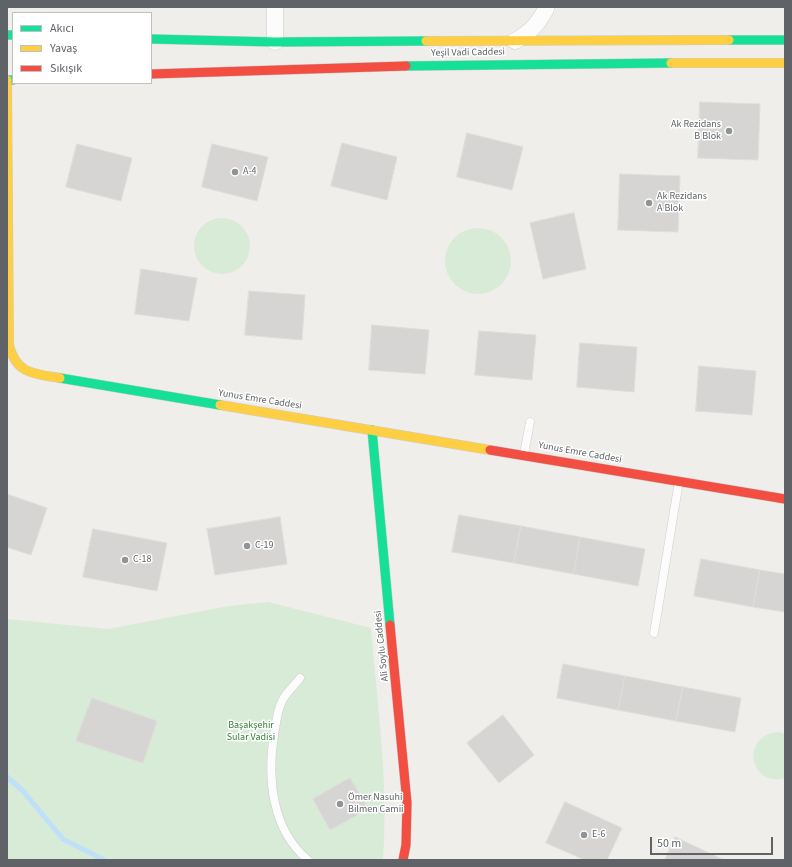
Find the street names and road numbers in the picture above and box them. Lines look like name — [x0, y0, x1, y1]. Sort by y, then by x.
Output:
street label: Yeşil Vadi Caddesi — [431, 46, 505, 60]
street label: Yunus Emre Caddesi — [217, 387, 303, 413]
street label: Yunus Emre Caddesi — [537, 440, 623, 466]
street label: Ali Soylu Caddesi — [372, 610, 392, 682]

